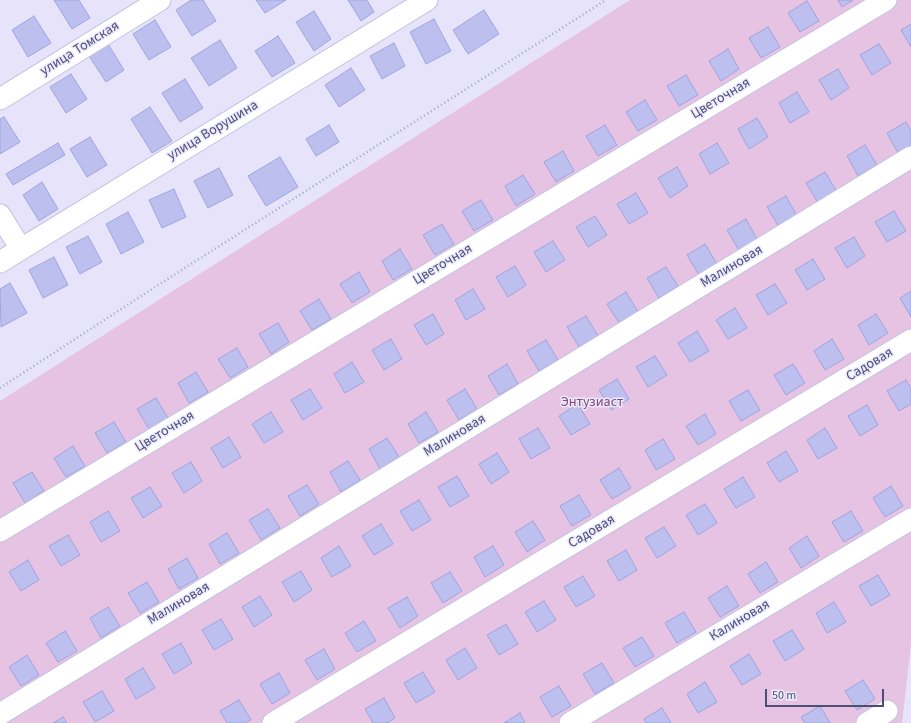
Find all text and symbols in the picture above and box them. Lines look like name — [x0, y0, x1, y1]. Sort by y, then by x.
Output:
street label: улица Томская — [37, 18, 123, 80]
street label: Цветочная — [688, 75, 754, 123]
street label: улица Ворушина — [165, 97, 261, 165]
street label: Цветочная — [410, 241, 476, 289]
street label: Малиновая — [698, 242, 766, 292]
street label: Садовая — [844, 345, 896, 385]
park label: Энтузиаст — [561, 395, 623, 411]
street label: Цветочная — [132, 408, 198, 456]
street label: Малиновая — [421, 411, 489, 461]
street label: Садовая — [566, 512, 618, 552]
street label: Малиновая — [145, 579, 213, 629]
street label: Калиновая — [707, 596, 773, 646]
scale bar — [767, 681, 886, 707]
text: 50 m — [772, 687, 796, 704]

